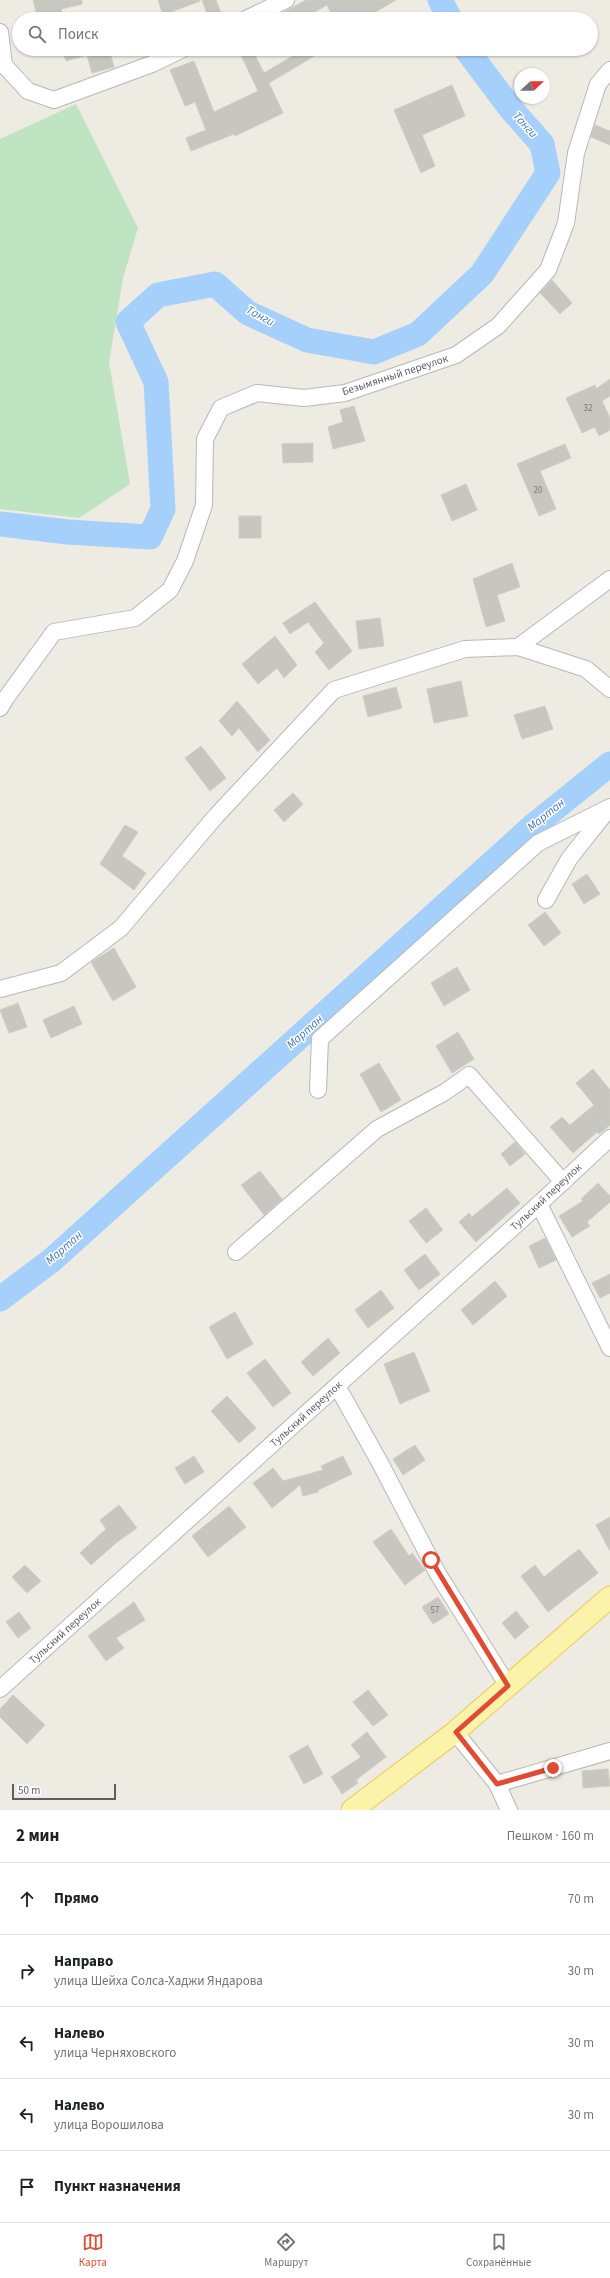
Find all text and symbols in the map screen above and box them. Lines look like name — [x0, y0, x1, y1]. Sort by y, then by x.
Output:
search box — [12, 12, 598, 56]
icon: search — [26, 23, 48, 45]
text: Поиск — [58, 24, 99, 45]
north arrow — [514, 68, 550, 104]
water label: Танги — [509, 108, 541, 142]
water label: Танги — [243, 301, 277, 331]
street label: Безымянный переулок — [340, 351, 450, 399]
house number: 32 — [584, 402, 593, 415]
house number: 20 — [534, 484, 543, 497]
water label: Мартан — [524, 794, 569, 835]
water label: Мартан — [283, 1011, 327, 1053]
street label: Тульский переулок — [507, 1160, 585, 1234]
water label: Мартан — [42, 1227, 87, 1269]
street label: Тульский переулок — [267, 1377, 346, 1450]
route start — [422, 1551, 440, 1569]
street label: Тульский переулок — [26, 1594, 105, 1667]
house number: 57 — [431, 1604, 440, 1617]
route end — [544, 1759, 562, 1777]
scale bar — [12, 1782, 116, 1801]
text: 50 m — [18, 1783, 40, 1798]
text: 2 мин — [16, 1824, 59, 1848]
text: Пешком · 160 m — [507, 1827, 594, 1845]
icon: ahead — [16, 1888, 38, 1910]
text: Прямо — [54, 1888, 99, 1909]
text: 70 m — [568, 1890, 594, 1908]
text: Направо — [54, 1951, 113, 1972]
icon: right — [16, 1960, 38, 1982]
text: 30 m — [568, 1962, 594, 1980]
text: улица Шейха Солса-Хаджи Яндарова — [54, 1972, 263, 1990]
text: Налево — [54, 2023, 105, 2044]
icon: left — [16, 2032, 38, 2054]
text: 30 m — [568, 2034, 594, 2052]
text: улица Черняховского — [54, 2044, 176, 2062]
text: Налево — [54, 2095, 105, 2116]
icon: left — [16, 2104, 38, 2126]
text: 30 m — [568, 2106, 594, 2124]
text: улица Ворошилова — [54, 2116, 164, 2134]
icon: arrive — [16, 2176, 38, 2198]
text: Пункт назначения — [54, 2176, 181, 2197]
tab: Карта — [79, 2231, 107, 2270]
tab: Маршрут — [264, 2231, 309, 2270]
tab: Сохранённые — [466, 2231, 531, 2270]

